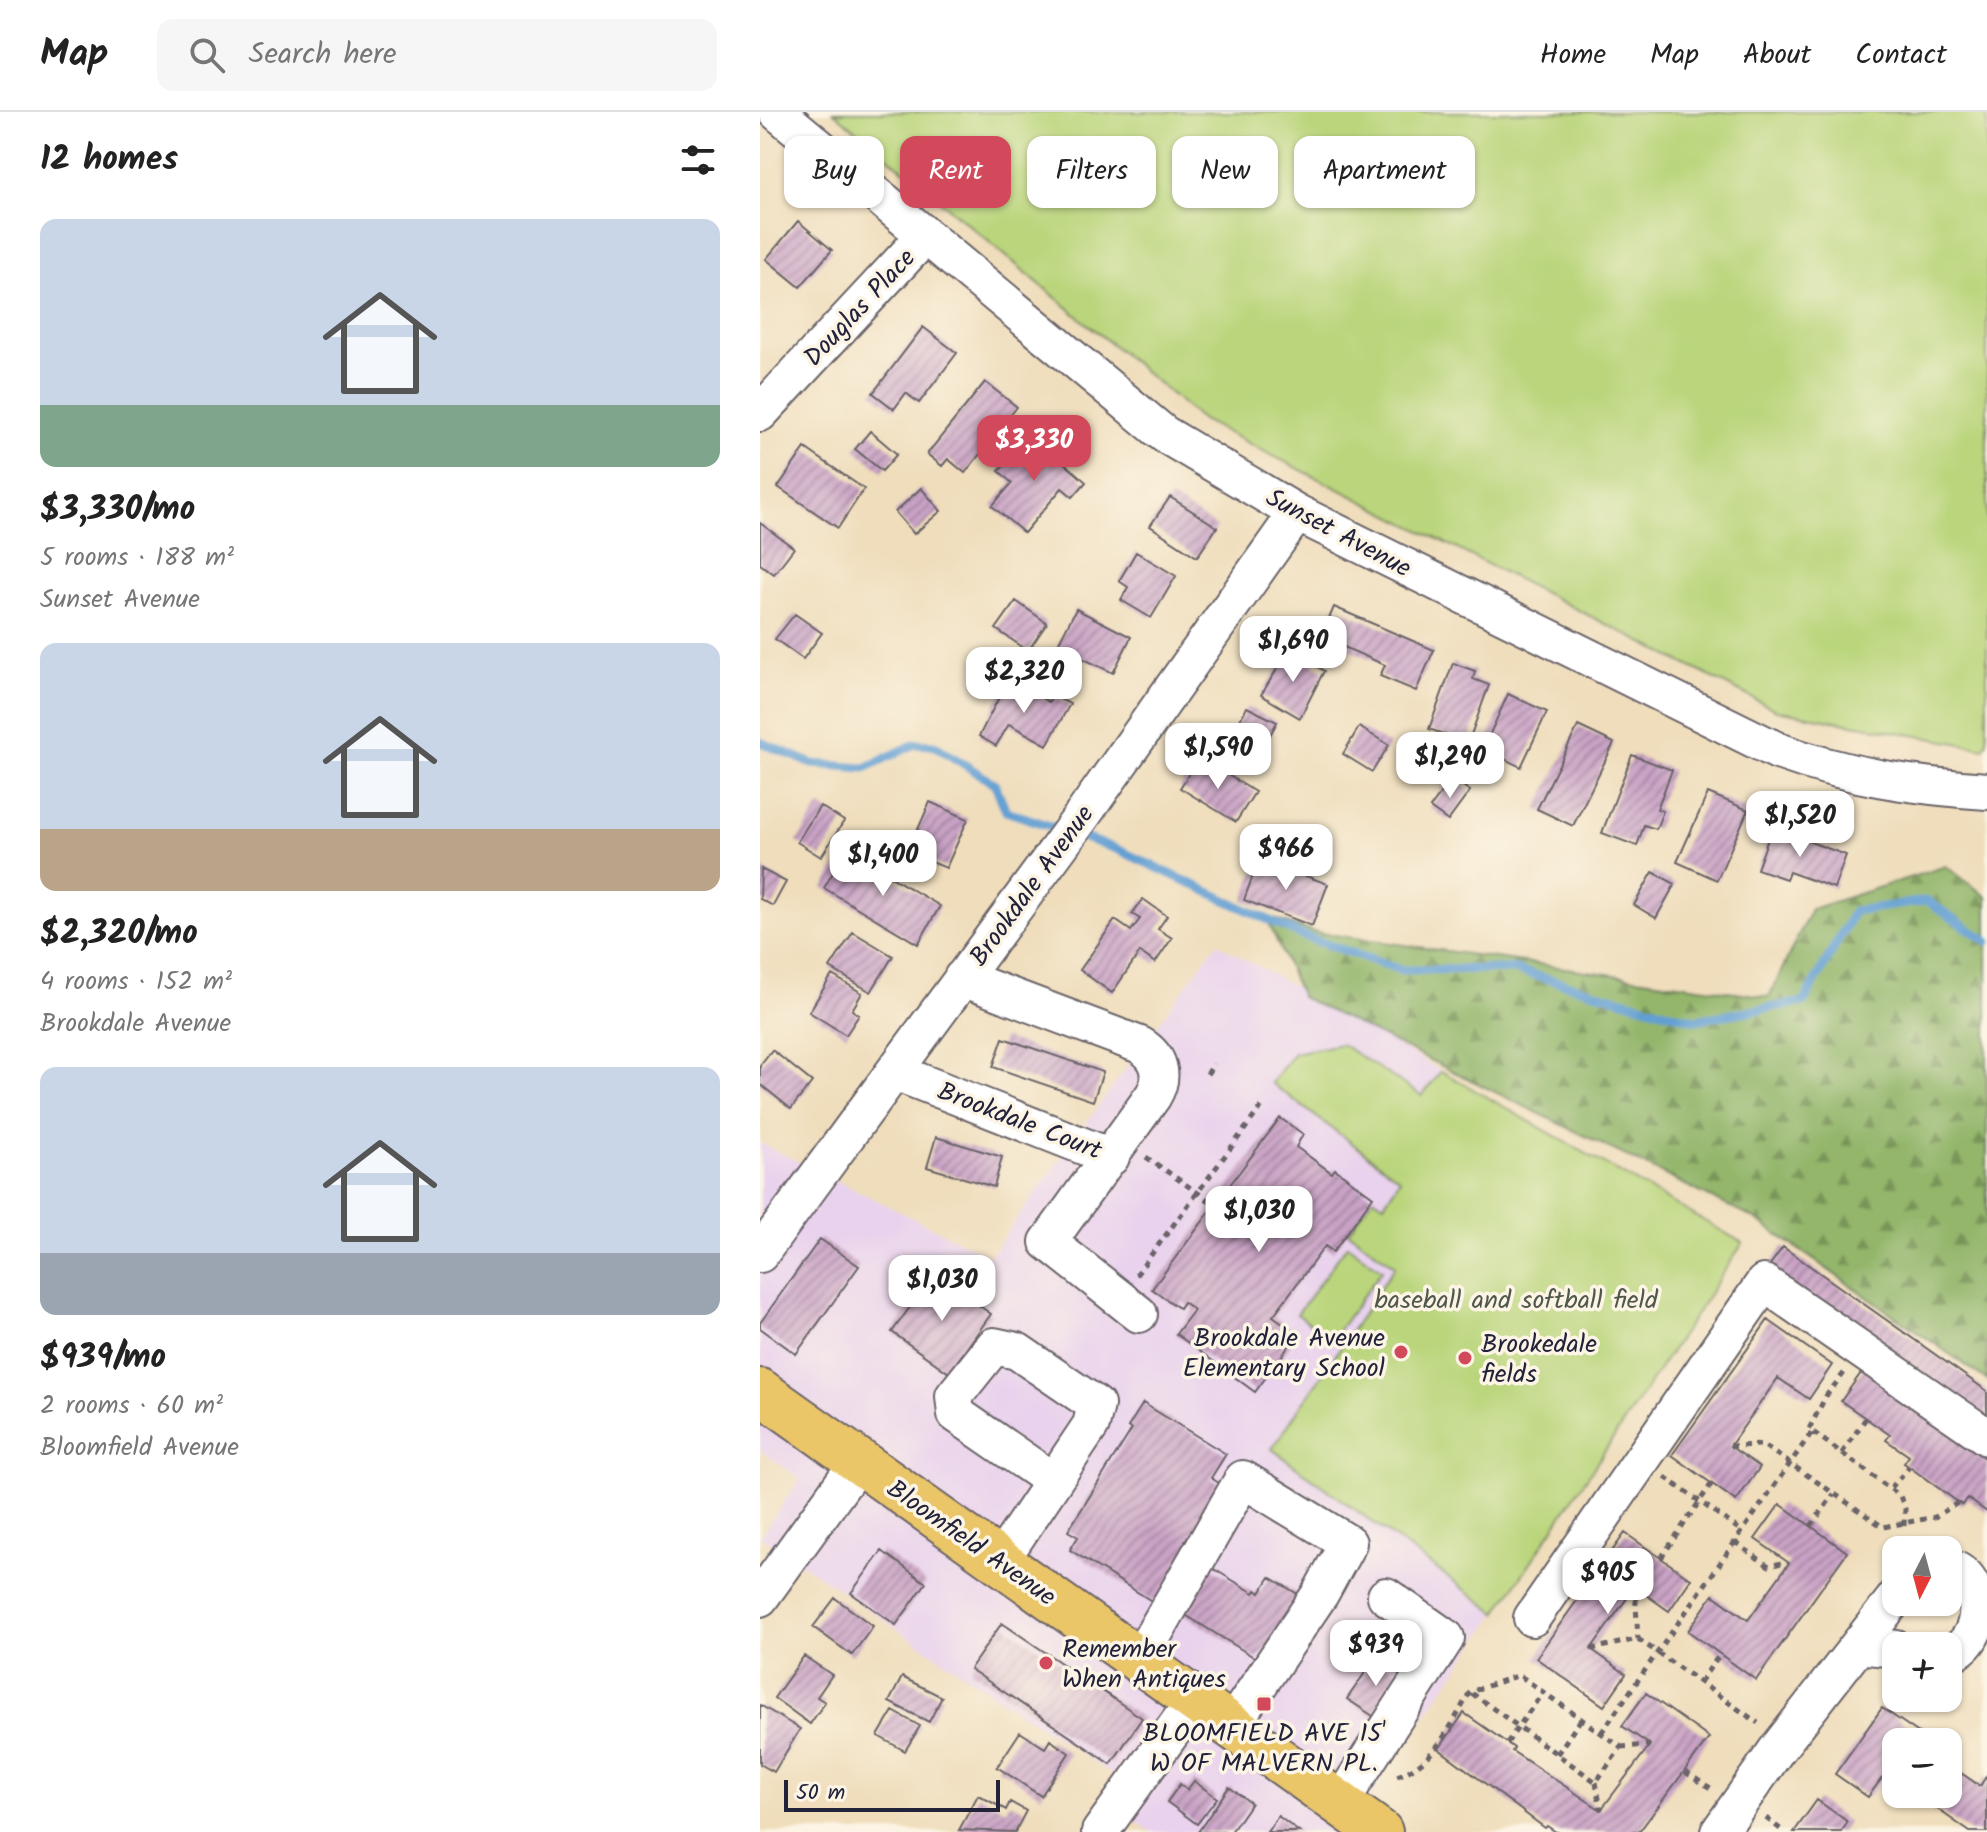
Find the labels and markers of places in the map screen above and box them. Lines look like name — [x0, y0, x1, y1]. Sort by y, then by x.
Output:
pin: $3,330 — [969, 415, 1099, 483]
pin: $1,690 — [1228, 616, 1358, 684]
pin: $2,320 — [959, 647, 1089, 715]
pin: $1,590 — [1153, 723, 1283, 791]
pin: $1,290 — [1385, 732, 1515, 800]
pin: $1,520 — [1735, 791, 1865, 859]
pin: $966 — [1239, 824, 1333, 892]
pin: $1,400 — [818, 830, 948, 898]
pin: $1,030 — [1194, 1186, 1324, 1254]
pin: $1,030 — [877, 1255, 1007, 1323]
place label: Brookdale Avenue Elementary School — [1183, 1318, 1385, 1390]
place label: Brookedale fields — [1481, 1324, 1597, 1396]
marker: Brookdale Avenue Elementary School — [1392, 1343, 1410, 1361]
marker: Brookedale fields — [1456, 1349, 1474, 1367]
pin: $905 — [1561, 1548, 1655, 1616]
pin: $939 — [1329, 1620, 1423, 1688]
place label: Remember When Antiques — [1062, 1629, 1226, 1701]
marker: Remember When Antiques — [1037, 1654, 1055, 1672]
marker: BLOOMFIELD AVE 15' W OF MALVERN PL. — [1255, 1695, 1273, 1713]
place label: BLOOMFIELD AVE 15' W OF MALVERN PL. — [1143, 1713, 1386, 1785]

